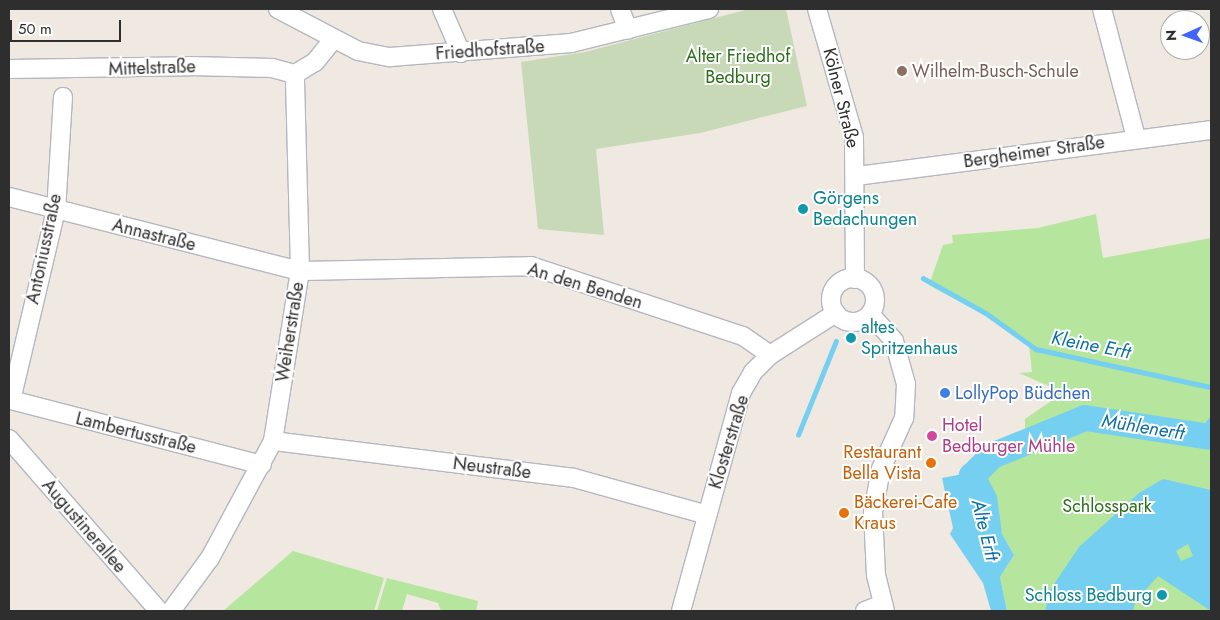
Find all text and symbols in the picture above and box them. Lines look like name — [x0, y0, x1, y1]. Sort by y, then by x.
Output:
scale bar — [12, 10, 124, 42]
north arrow — [1160, 10, 1210, 60]
text: 50 m — [18, 18, 52, 40]
text: N — [1161, 30, 1181, 41]
street label: Friedhofstraße — [435, 35, 545, 65]
park label: Alter Friedhof Bedburg — [686, 46, 790, 88]
street label: Kölner Straße — [818, 46, 864, 150]
street label: Mittelstraße — [108, 56, 196, 80]
place label: Wilhelm-Busch-Schule — [912, 60, 1079, 82]
marker: Wilhelm-Busch-Schule — [896, 65, 908, 77]
street label: Bergheimer Straße — [962, 131, 1106, 173]
place label: Görgens Bedachungen — [813, 188, 917, 230]
street label: Antoniusstraße — [22, 192, 66, 306]
marker: Görgens Bedachungen — [797, 203, 809, 215]
street label: Annastraße — [110, 214, 198, 256]
street label: An den Benden — [525, 258, 645, 314]
street label: Weiherstraße — [271, 280, 309, 384]
place label: altes Spritzenhaus — [861, 317, 958, 359]
water label: Kleine Erft — [1050, 326, 1132, 364]
marker: altes Spritzenhaus — [845, 332, 857, 344]
place label: LollyPop Büdchen — [955, 382, 1090, 404]
marker: LollyPop Büdchen — [939, 387, 951, 399]
street label: Klosterstraße — [704, 392, 754, 492]
street label: Lambertusstraße — [74, 408, 198, 458]
water label: Mühlenerft — [1100, 409, 1186, 445]
place label: Hotel Bedburger Mühle — [942, 415, 1075, 458]
marker: Hotel Bedburger Mühle — [926, 430, 938, 442]
place label: Restaurant Bella Vista — [843, 442, 921, 484]
street label: Neustraße — [452, 452, 532, 484]
marker: Restaurant Bella Vista — [925, 457, 937, 469]
street label: Augustinerallee — [37, 475, 131, 577]
place label: Bäckerei-Cafe Kraus — [854, 492, 957, 534]
park label: Schlosspark — [1062, 495, 1152, 517]
water label: Alte Erft — [966, 497, 1004, 563]
marker: Bäckerei-Cafe Kraus — [838, 507, 850, 519]
place label: Schloss Bedburg — [1025, 584, 1152, 606]
marker: Schloss Bedburg — [1156, 589, 1168, 601]

